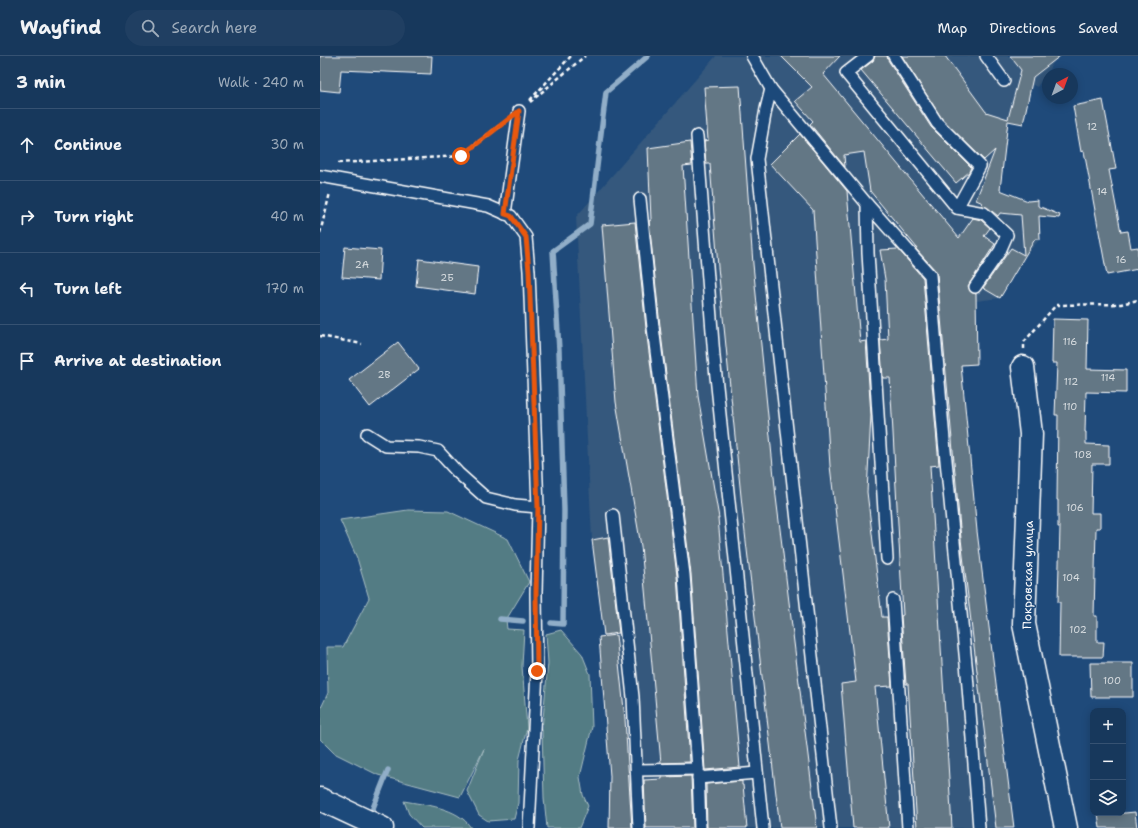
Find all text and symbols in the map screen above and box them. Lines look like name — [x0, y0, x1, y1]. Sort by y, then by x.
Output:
search box — [125, 10, 405, 46]
text: Wayfind — [20, 15, 101, 40]
icon: search — [139, 17, 161, 39]
text: Search here — [171, 18, 257, 38]
text: Map — [938, 19, 968, 37]
text: Directions — [990, 19, 1056, 37]
text: Saved — [1078, 19, 1118, 37]
north arrow — [1042, 68, 1078, 104]
text: 3 min — [16, 71, 66, 93]
text: Walk · 240 m — [218, 74, 304, 91]
house number: 12 — [1087, 120, 1097, 133]
icon: ahead — [16, 134, 38, 156]
text: Continue — [54, 135, 122, 155]
text: 30 m — [270, 136, 304, 153]
route start — [452, 147, 470, 165]
house number: 14 — [1097, 185, 1107, 198]
icon: right — [16, 206, 38, 228]
text: Turn right — [54, 207, 134, 227]
text: 40 m — [270, 208, 304, 225]
house number: 16 — [1116, 253, 1126, 266]
house number: 2А — [355, 258, 369, 271]
house number: 2Б — [440, 271, 454, 284]
icon: left — [16, 278, 38, 300]
text: Turn left — [54, 279, 122, 299]
text: 170 m — [266, 280, 304, 297]
house number: 116 — [1063, 335, 1077, 348]
icon: arrive — [16, 350, 38, 372]
text: Arrive at destination — [54, 351, 222, 371]
house number: 2В — [378, 368, 391, 381]
house number: 114 — [1101, 371, 1115, 384]
house number: 112 — [1064, 375, 1078, 388]
house number: 110 — [1063, 400, 1077, 413]
house number: 108 — [1074, 448, 1092, 461]
house number: 106 — [1066, 501, 1084, 514]
street label: Покровская улица — [1019, 520, 1037, 629]
house number: 104 — [1062, 571, 1080, 584]
house number: 102 — [1069, 623, 1087, 636]
route end — [528, 662, 546, 680]
house number: 100 — [1103, 674, 1121, 687]
map controls — [1090, 708, 1126, 816]
button: + — [1090, 708, 1126, 744]
button: − — [1090, 744, 1126, 780]
button: layers — [1090, 780, 1126, 816]

